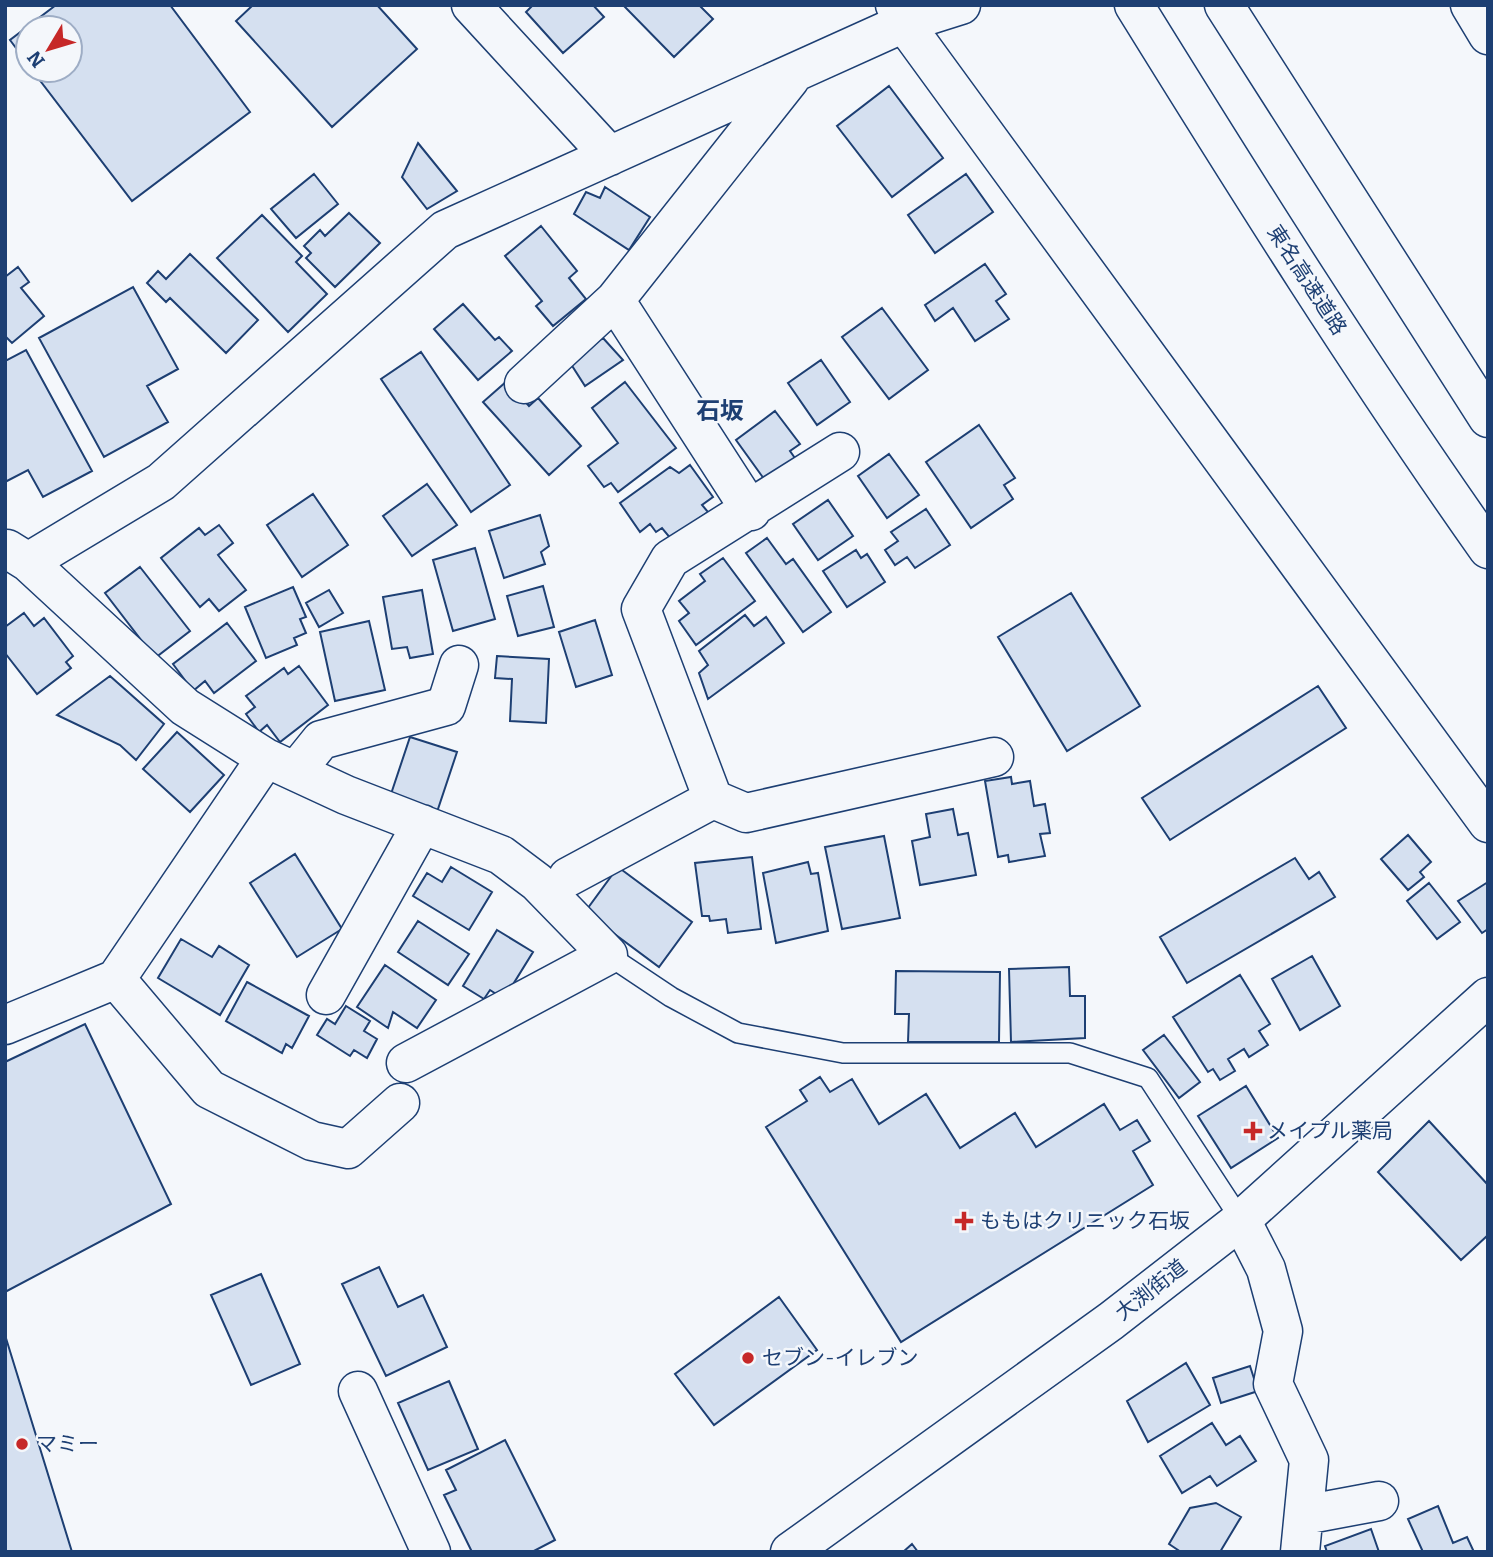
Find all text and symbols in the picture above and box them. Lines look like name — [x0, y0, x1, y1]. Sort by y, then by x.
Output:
north arrow — [14, 14, 84, 84]
text: N — [22, 46, 50, 72]
street label: 東名高速道路 — [1262, 220, 1352, 340]
district label: 石坂 — [696, 397, 744, 425]
place label: メイプル薬局 — [1267, 1118, 1393, 1144]
marker: メイプル薬局 — [1245, 1123, 1261, 1139]
place label: ももはクリニック石坂 — [980, 1208, 1190, 1234]
marker: ももはクリニック石坂 — [954, 1211, 974, 1231]
street label: 大渕街道 — [1110, 1254, 1192, 1326]
place label: セブン-イレブン — [762, 1345, 919, 1371]
marker: セブン-イレブン — [740, 1350, 756, 1366]
place label: マミー — [36, 1431, 99, 1457]
marker: マミー — [14, 1436, 30, 1452]

